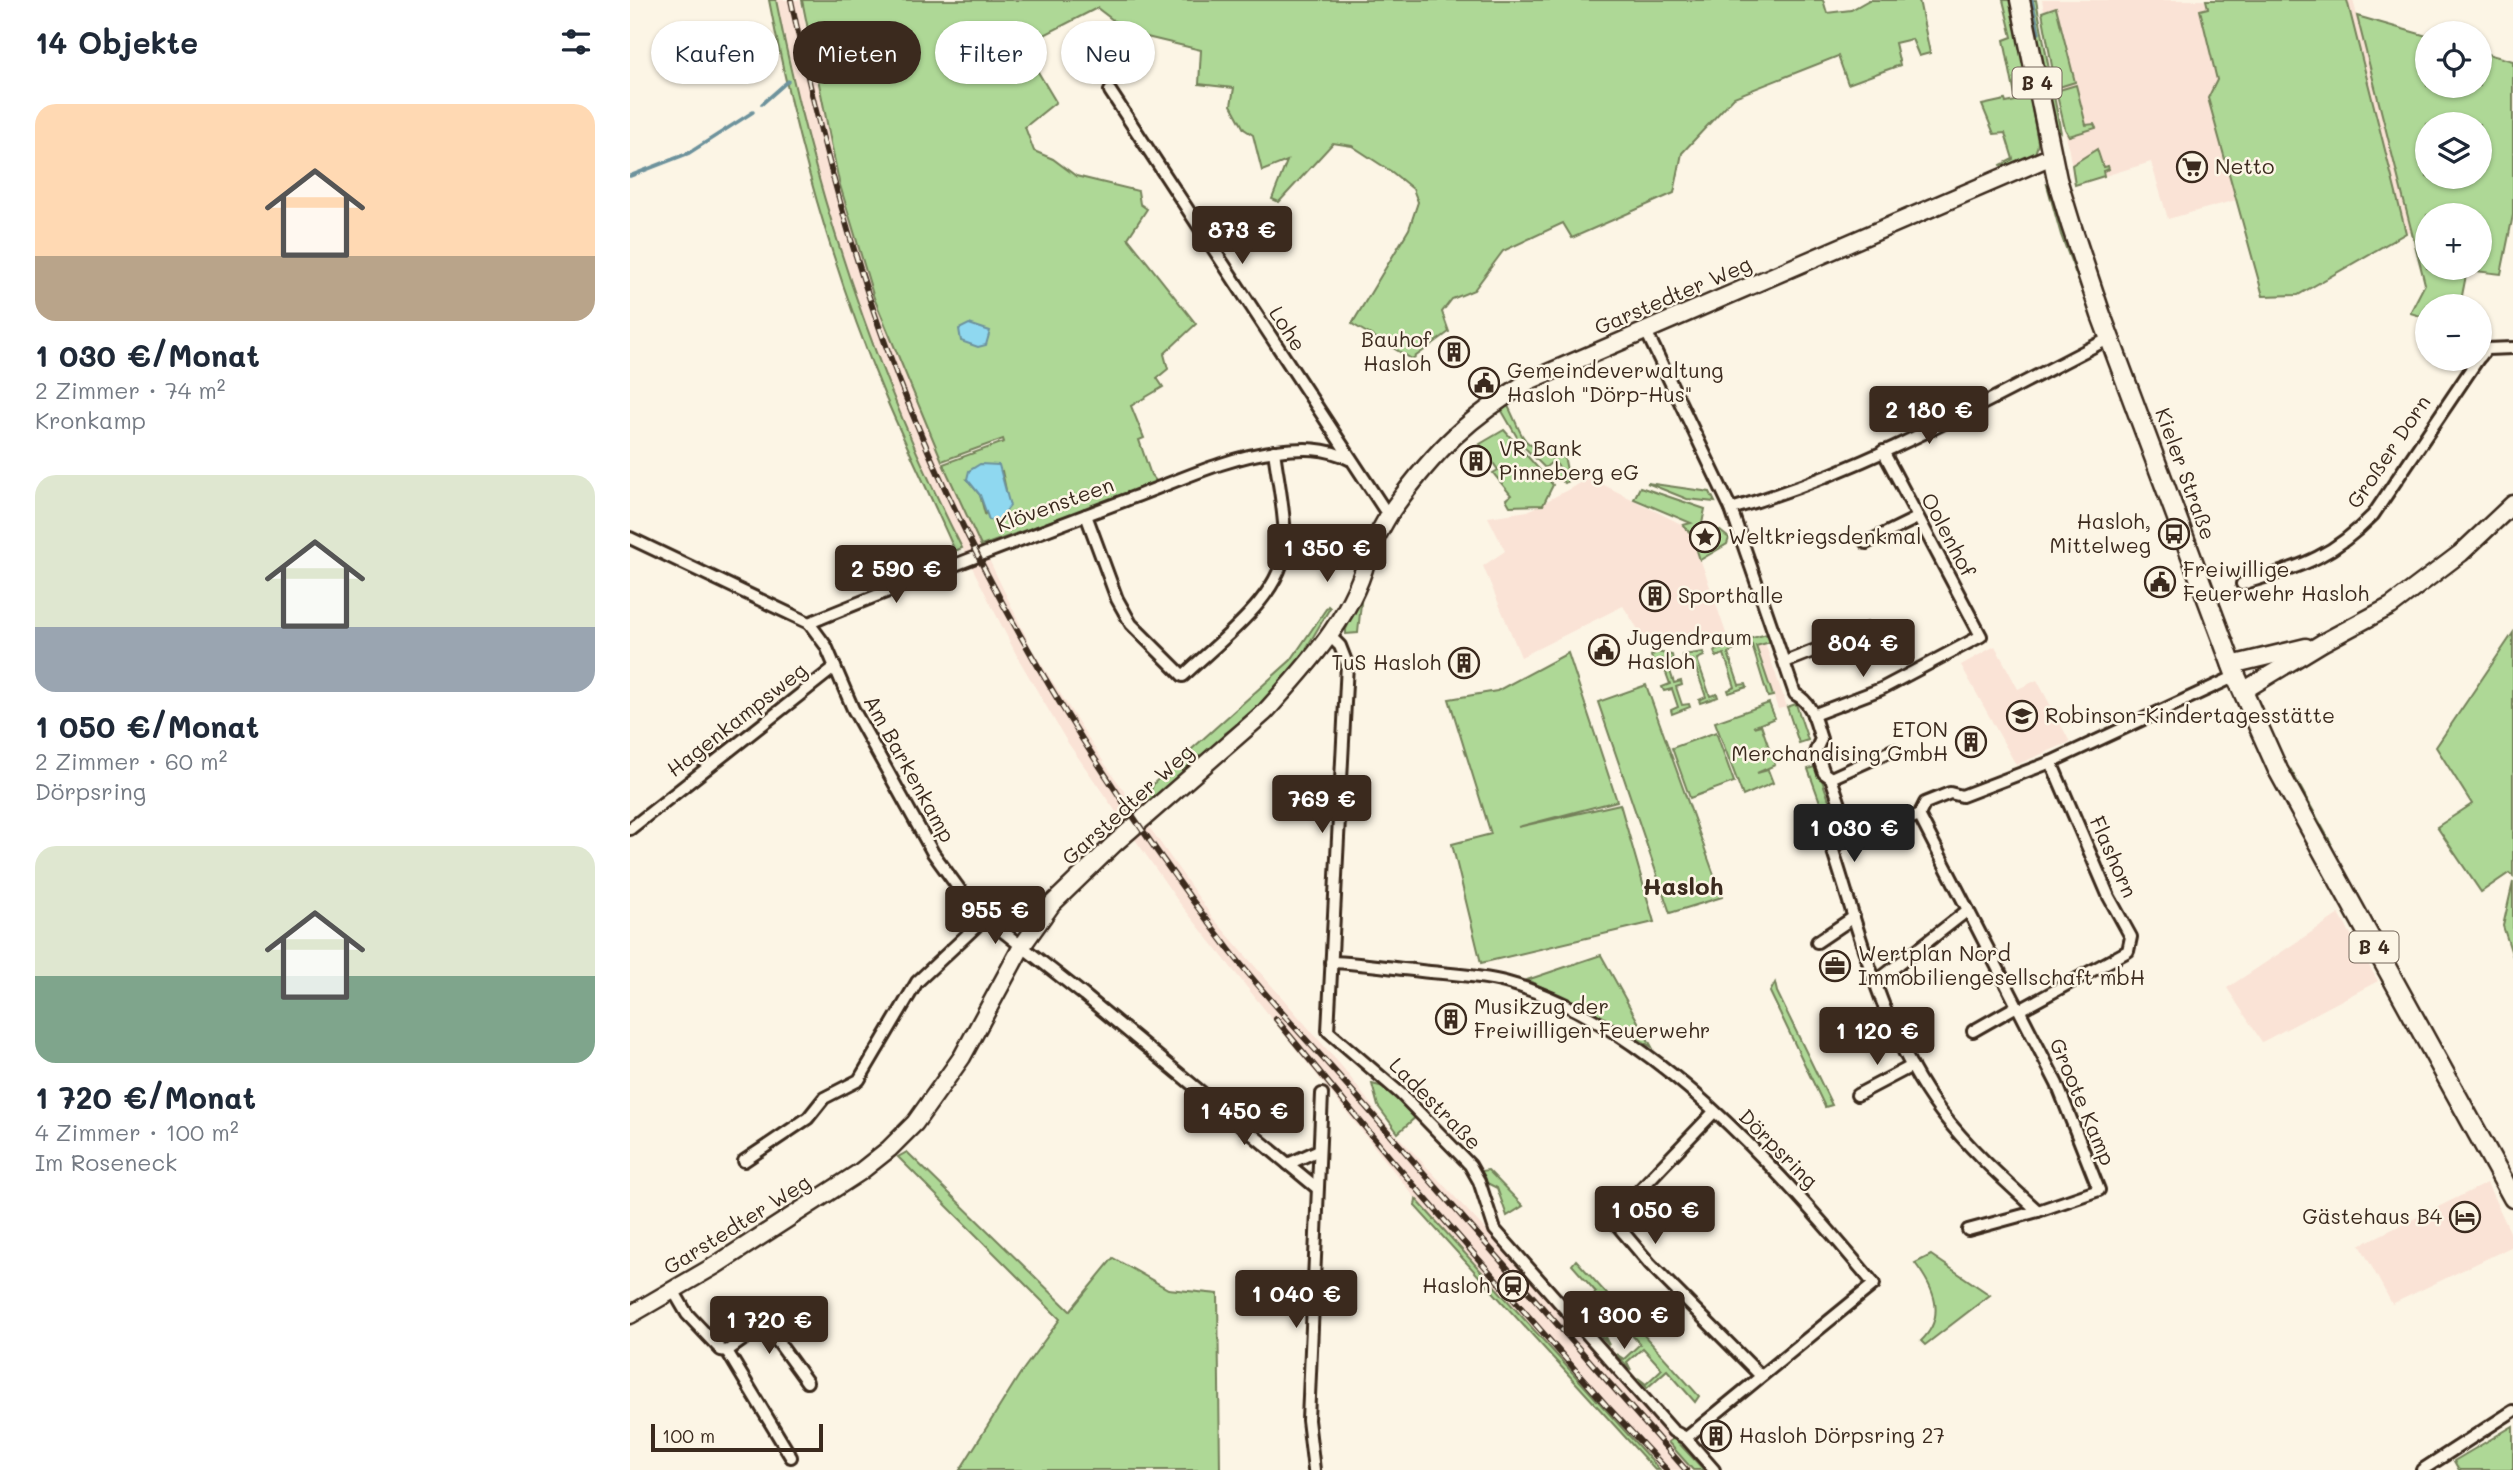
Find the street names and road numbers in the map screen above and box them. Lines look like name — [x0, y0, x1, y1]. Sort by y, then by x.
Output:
road number: B 4 — [2012, 68, 2062, 99]
street label: Garstedter Weg — [1590, 249, 1755, 340]
street label: Lohe — [1264, 301, 1313, 356]
street label: Großer Dorn — [2340, 389, 2436, 513]
street label: Kieler Straße — [2150, 404, 2223, 543]
street label: Klövensteen — [992, 470, 1117, 537]
street label: Oolenhof — [1916, 488, 1983, 582]
street label: Hagenkampsweg — [661, 656, 812, 782]
street label: Am Barkenkamp — [859, 690, 962, 847]
street label: Garstedter Weg — [1056, 738, 1198, 870]
street label: Flashorn — [2084, 811, 2144, 902]
road number: B 4 — [2350, 931, 2398, 962]
street label: Groote Kamp — [2044, 1034, 2122, 1169]
street label: Ladestraße — [1384, 1051, 1488, 1155]
street label: Dörpsring — [1734, 1103, 1824, 1193]
street label: Garstedter Weg — [658, 1168, 815, 1280]

